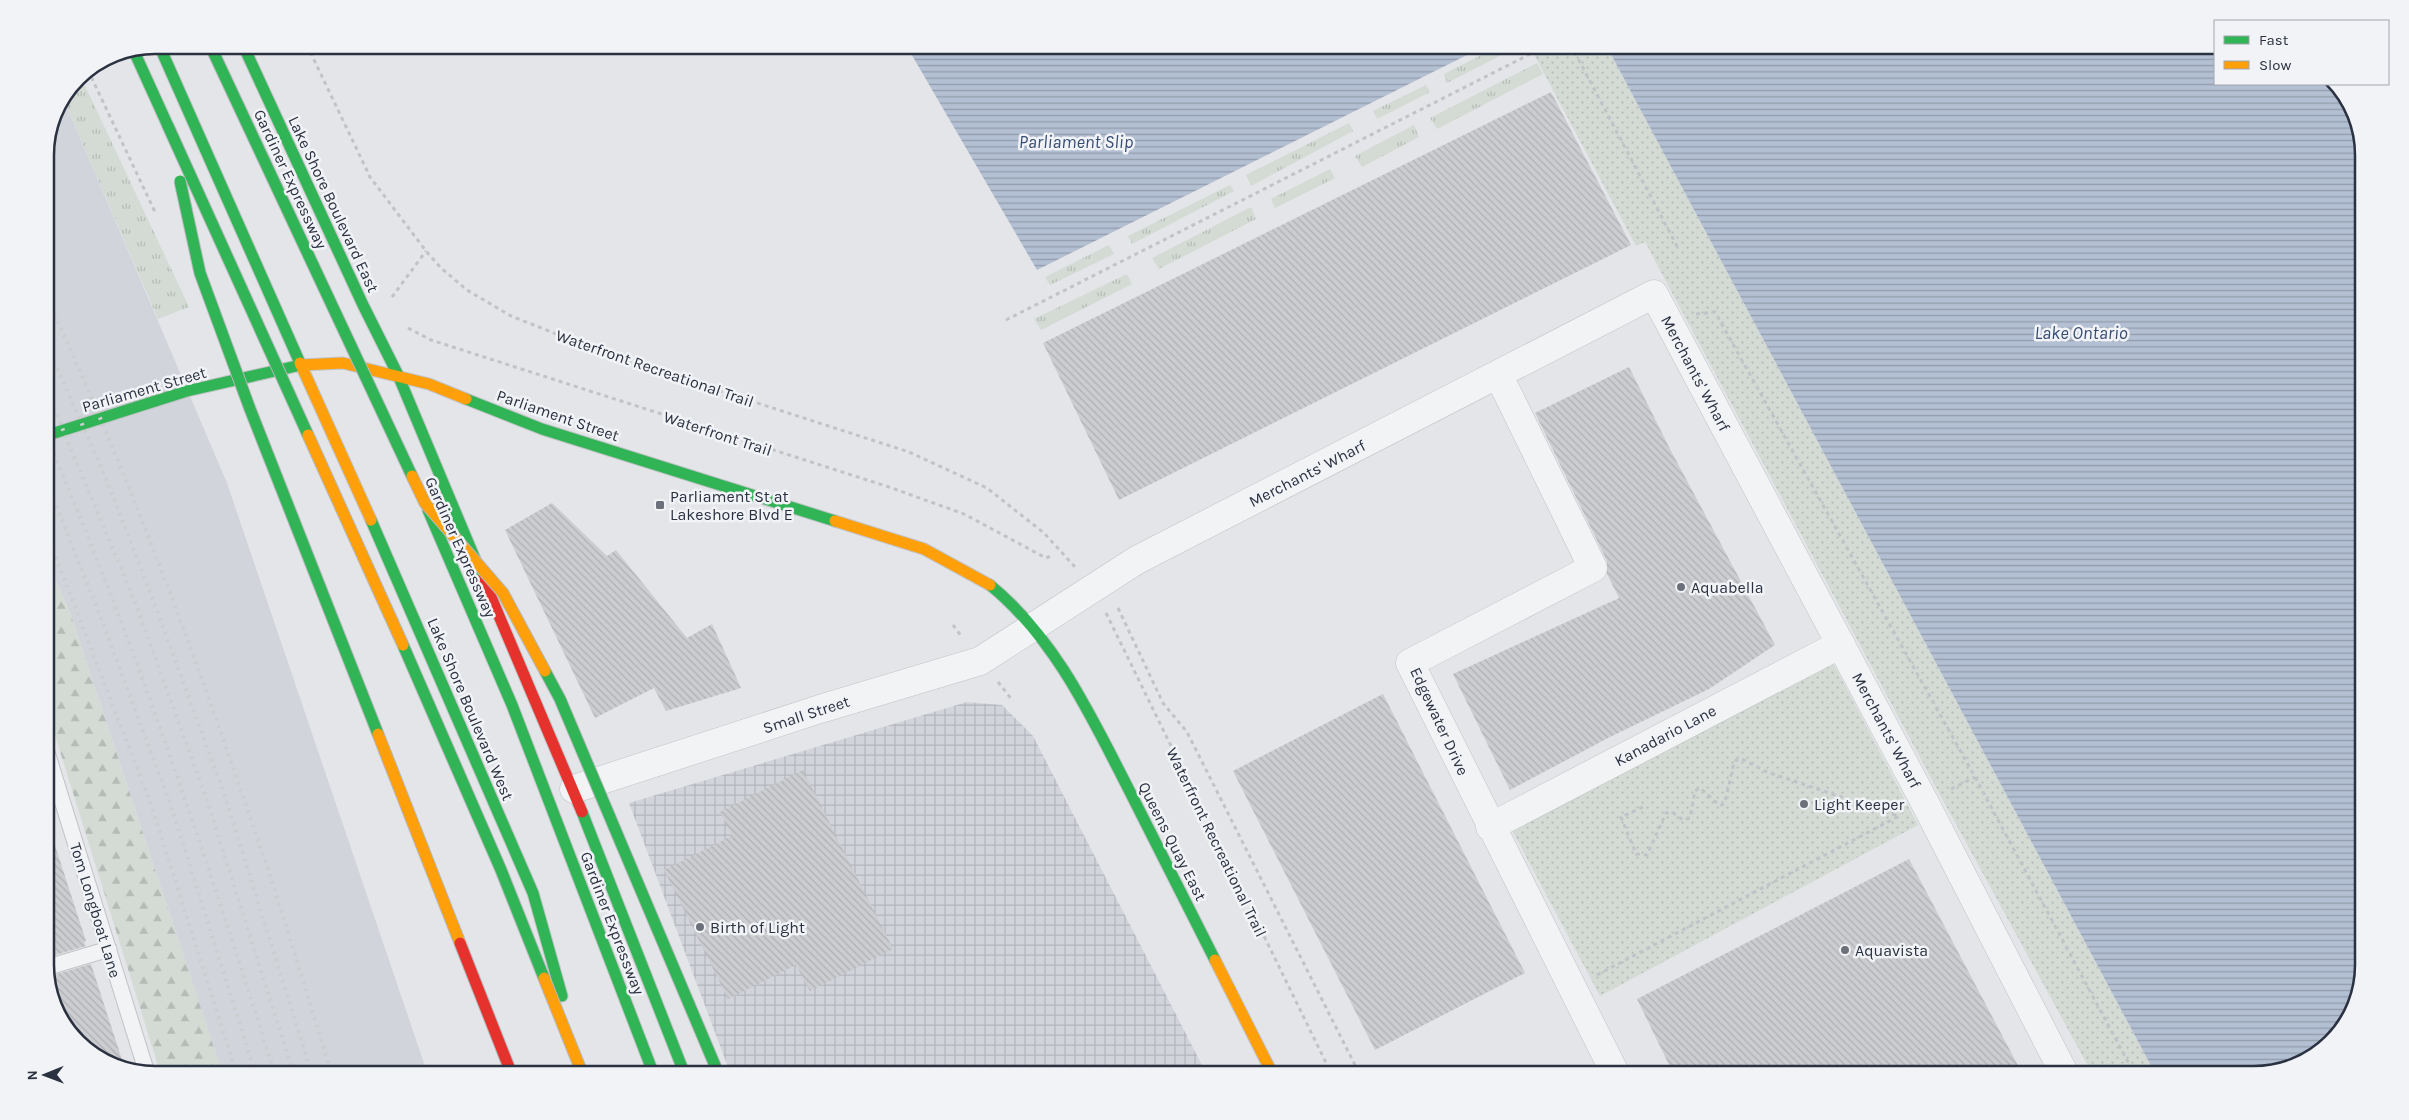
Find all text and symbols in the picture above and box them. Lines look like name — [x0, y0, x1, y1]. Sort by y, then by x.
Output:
legend — [2214, 20, 2389, 85]
text: Fast — [2259, 31, 2289, 49]
text: Slow — [2259, 56, 2291, 74]
street label: Gardiner Expressway — [250, 106, 331, 253]
street label: Lake Shore Boulevard East — [284, 113, 383, 295]
water label: Parliament Slip — [1019, 131, 1134, 153]
street label: Merchants' Wharf — [1657, 312, 1734, 435]
water label: Lake Ontario — [2034, 322, 2128, 344]
street label: Waterfront Recreational Trail — [553, 326, 756, 411]
street label: Parliament Street — [80, 363, 208, 416]
street label: Parliament Street — [494, 386, 621, 445]
street label: Waterfront Trail — [661, 407, 774, 460]
street label: Merchants' Wharf — [1246, 436, 1369, 511]
street label: Gardiner Expressway — [421, 474, 500, 621]
place label: Parliament St at Lakeshore Blvd E — [670, 487, 793, 524]
marker: Parliament St at Lakeshore Blvd E — [654, 499, 666, 511]
place label: Aquabella — [1691, 578, 1764, 597]
marker: Aquabella — [1675, 581, 1687, 593]
street label: Lake Shore Boulevard West — [423, 615, 518, 803]
street label: Edgewater Drive — [1406, 664, 1473, 778]
street label: Merchants' Wharf — [1848, 669, 1925, 792]
street label: Small Street — [760, 692, 852, 737]
street label: Kanadario Lane — [1611, 701, 1719, 770]
street label: Waterfront Recreational Trail — [1162, 745, 1271, 940]
street label: Queens Quay East — [1134, 779, 1211, 904]
place label: Light Keeper — [1814, 795, 1904, 814]
marker: Light Keeper — [1798, 798, 1810, 810]
street label: Tom Longboat Lane — [66, 840, 125, 980]
street label: Gardiner Expressway — [576, 849, 649, 998]
place label: Birth of Light — [710, 918, 805, 937]
marker: Birth of Light — [694, 921, 706, 933]
place label: Aquavista — [1855, 941, 1928, 960]
marker: Aquavista — [1839, 944, 1851, 956]
north arrow — [20, 1050, 70, 1100]
text: N — [24, 1070, 41, 1080]

